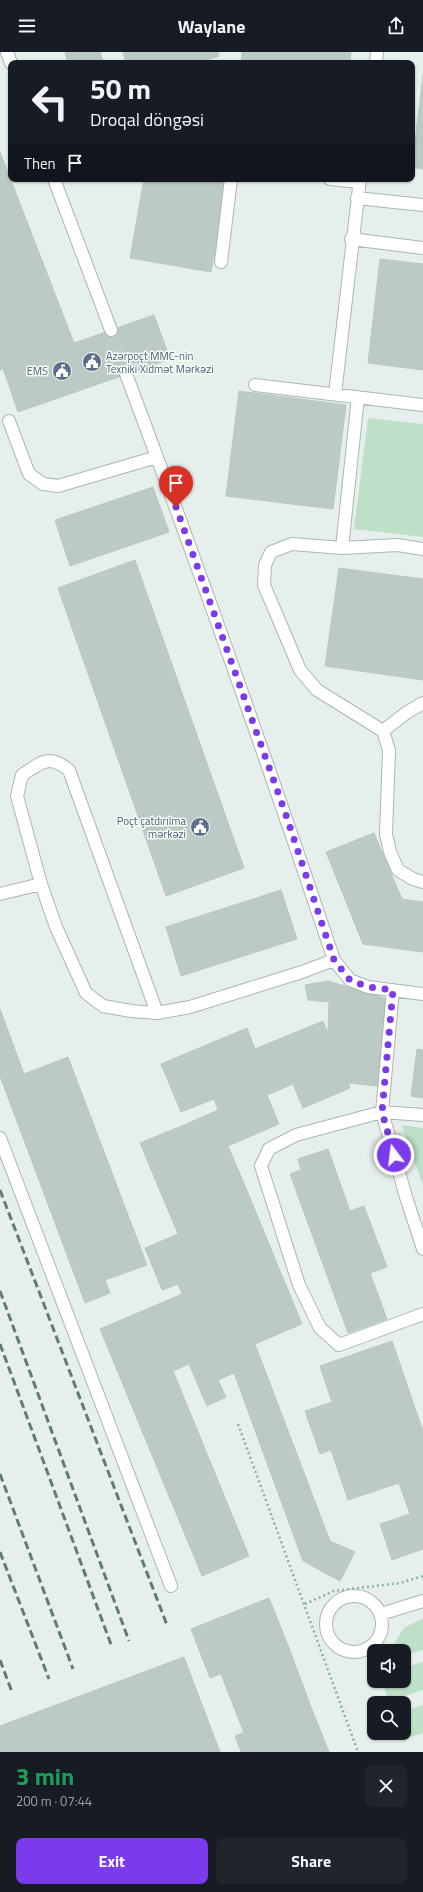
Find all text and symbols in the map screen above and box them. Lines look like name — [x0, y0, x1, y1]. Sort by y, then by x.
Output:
text: Waylane — [178, 13, 245, 40]
icon: menu — [16, 15, 38, 37]
icon: share — [385, 15, 407, 37]
text: 50 m — [90, 67, 151, 110]
icon: left — [24, 76, 76, 128]
text: Droqal döngəsi — [90, 106, 204, 133]
text: Then — [24, 152, 56, 175]
icon: arrive — [64, 152, 86, 174]
place label: Azərpoçt MMC-nin Texniki Xidmət Mərkəzi — [106, 348, 214, 377]
public building icon: Azərpoçt MMC-nin Texniki Xidmət Mərkəzi — [81, 351, 103, 373]
public building icon: EMS — [51, 360, 73, 382]
place label: EMS — [27, 363, 48, 379]
pin — [159, 466, 193, 507]
icon: arrive — [165, 472, 187, 494]
place label: Poçt çatdırılma mərkəzi — [117, 813, 186, 842]
public building icon: Poçt çatdırılma mərkəzi — [189, 816, 211, 838]
position arrow — [373, 1134, 415, 1176]
map controls — [367, 1644, 411, 1740]
button: sound — [367, 1644, 411, 1688]
button: search — [367, 1696, 411, 1740]
text: 3 min — [16, 1758, 74, 1794]
button: close — [365, 1765, 407, 1807]
text: 200 m · 07:44 — [16, 1791, 92, 1811]
button: Exit — [16, 1838, 208, 1884]
button: Share — [216, 1838, 407, 1884]

